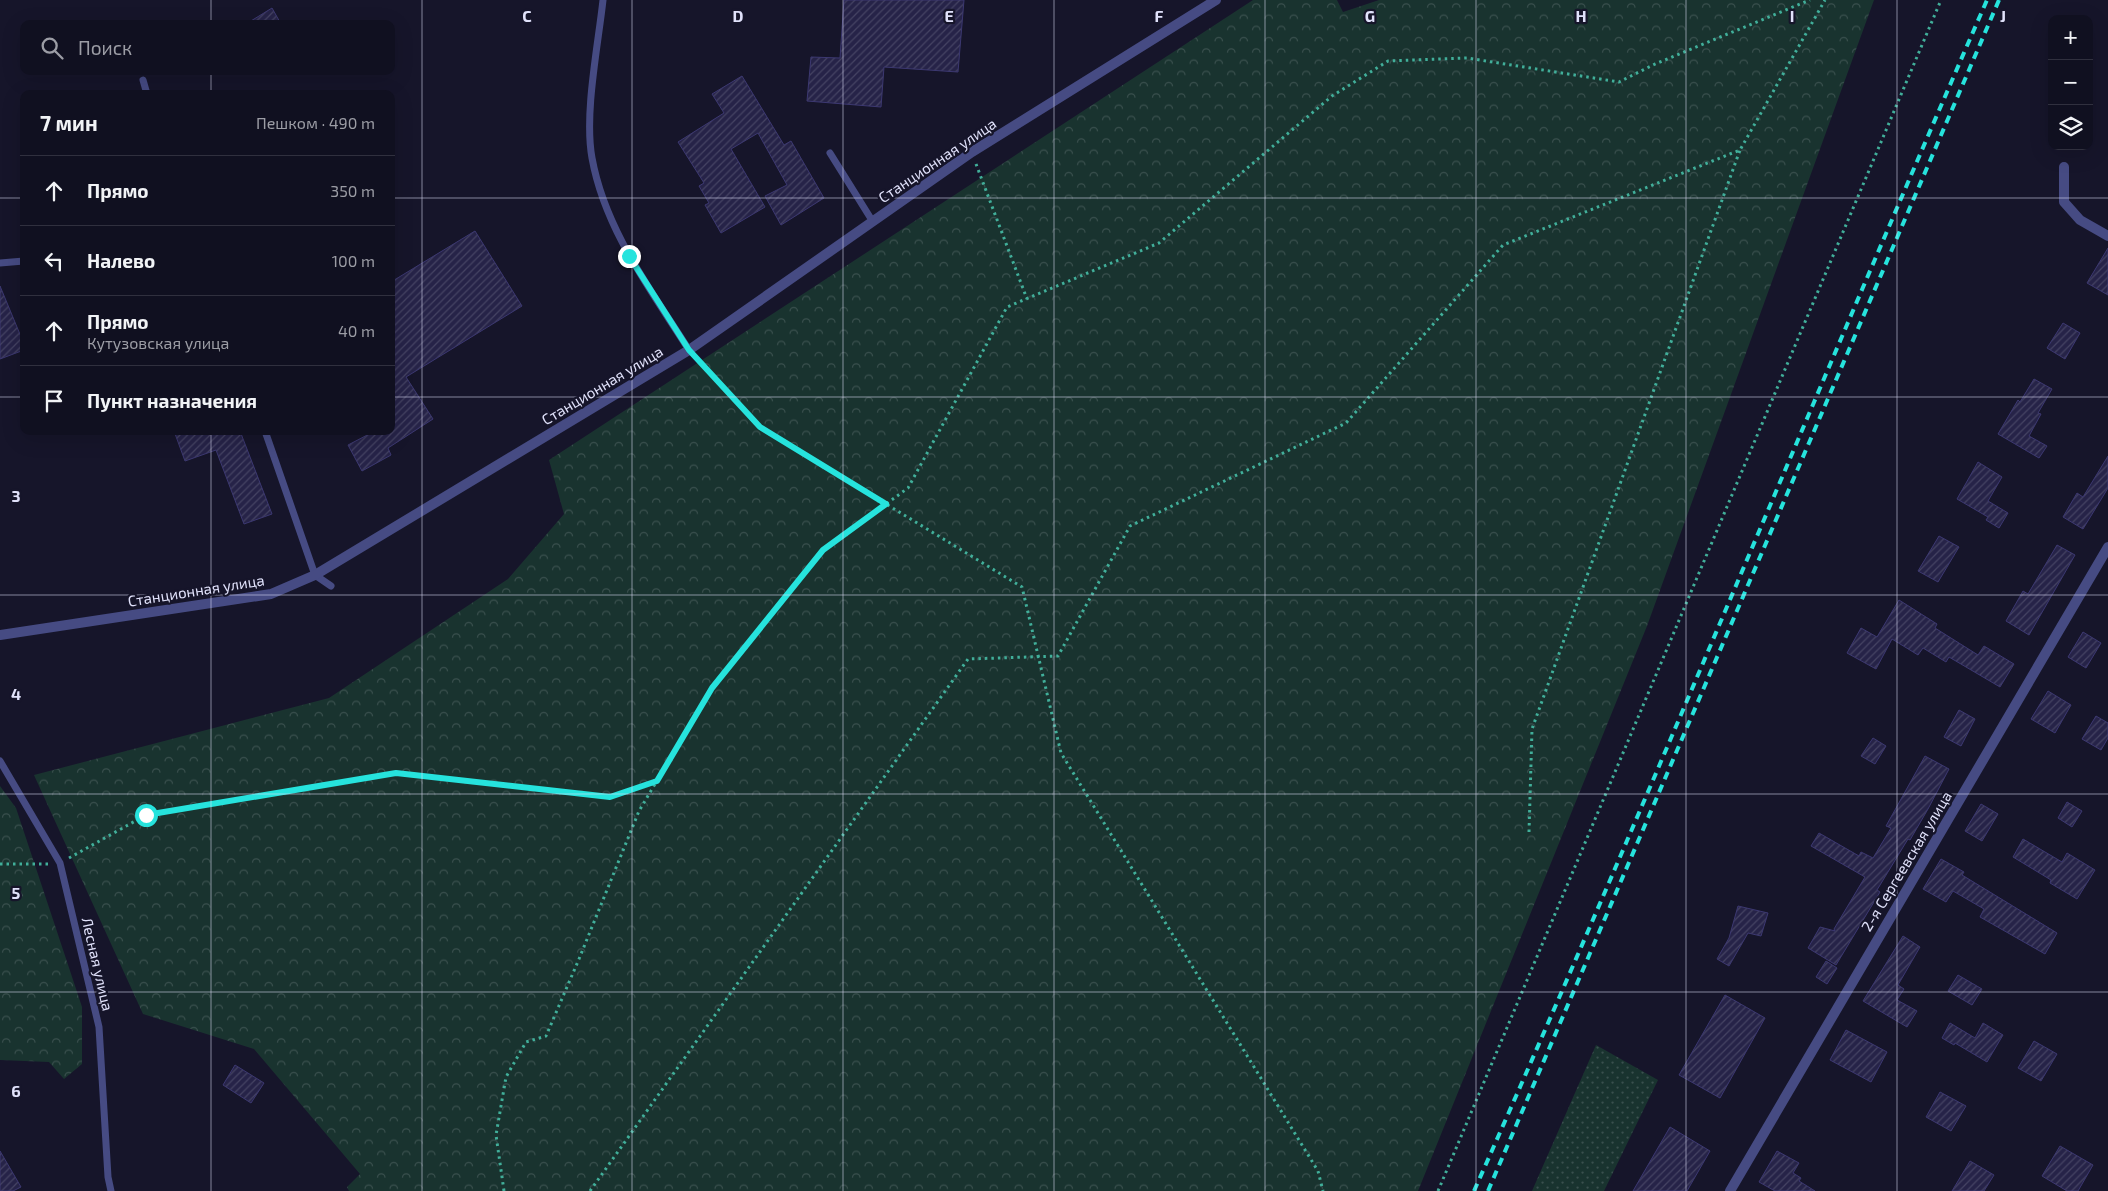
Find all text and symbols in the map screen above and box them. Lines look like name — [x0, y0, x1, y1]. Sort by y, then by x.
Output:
text: C — [522, 6, 532, 25]
text: D — [733, 6, 744, 25]
text: E — [944, 6, 954, 25]
text: F — [1155, 6, 1164, 25]
text: G — [1365, 6, 1375, 25]
text: H — [1575, 6, 1587, 25]
text: I — [1790, 6, 1794, 25]
text: J — [2000, 6, 2006, 25]
map controls — [2048, 15, 2093, 150]
button: + — [2048, 15, 2093, 60]
search box — [20, 20, 395, 75]
icon: search — [38, 34, 66, 62]
text: Поиск — [78, 36, 132, 59]
button: − — [2048, 60, 2093, 105]
button: layers — [2048, 105, 2093, 150]
text: 7 мин — [40, 110, 98, 135]
text: Пешком · 490 m — [256, 113, 375, 132]
street label: Станционная улица — [875, 114, 1000, 207]
icon: ahead — [40, 177, 68, 205]
text: Прямо — [87, 179, 149, 202]
text: 350 m — [330, 181, 375, 200]
route end — [618, 245, 641, 268]
icon: left — [40, 247, 68, 275]
text: Налево — [87, 249, 155, 272]
text: 100 m — [332, 251, 375, 270]
text: Прямо — [87, 310, 149, 333]
icon: ahead — [40, 317, 68, 345]
text: 40 m — [338, 321, 375, 340]
text: Кутузовская улица — [87, 333, 229, 352]
street label: Станционная улица — [538, 342, 666, 429]
icon: arrive — [40, 387, 68, 415]
text: Пункт назначения — [87, 389, 257, 412]
text: 3 — [11, 486, 21, 505]
street label: Станционная улица — [126, 570, 266, 611]
text: 4 — [11, 684, 21, 703]
street label: 2-я Сергеевская улица — [1857, 788, 1956, 935]
route start — [135, 804, 158, 827]
text: 5 — [12, 883, 21, 902]
street label: Лесная улица — [77, 915, 118, 1013]
text: 6 — [11, 1081, 21, 1100]

